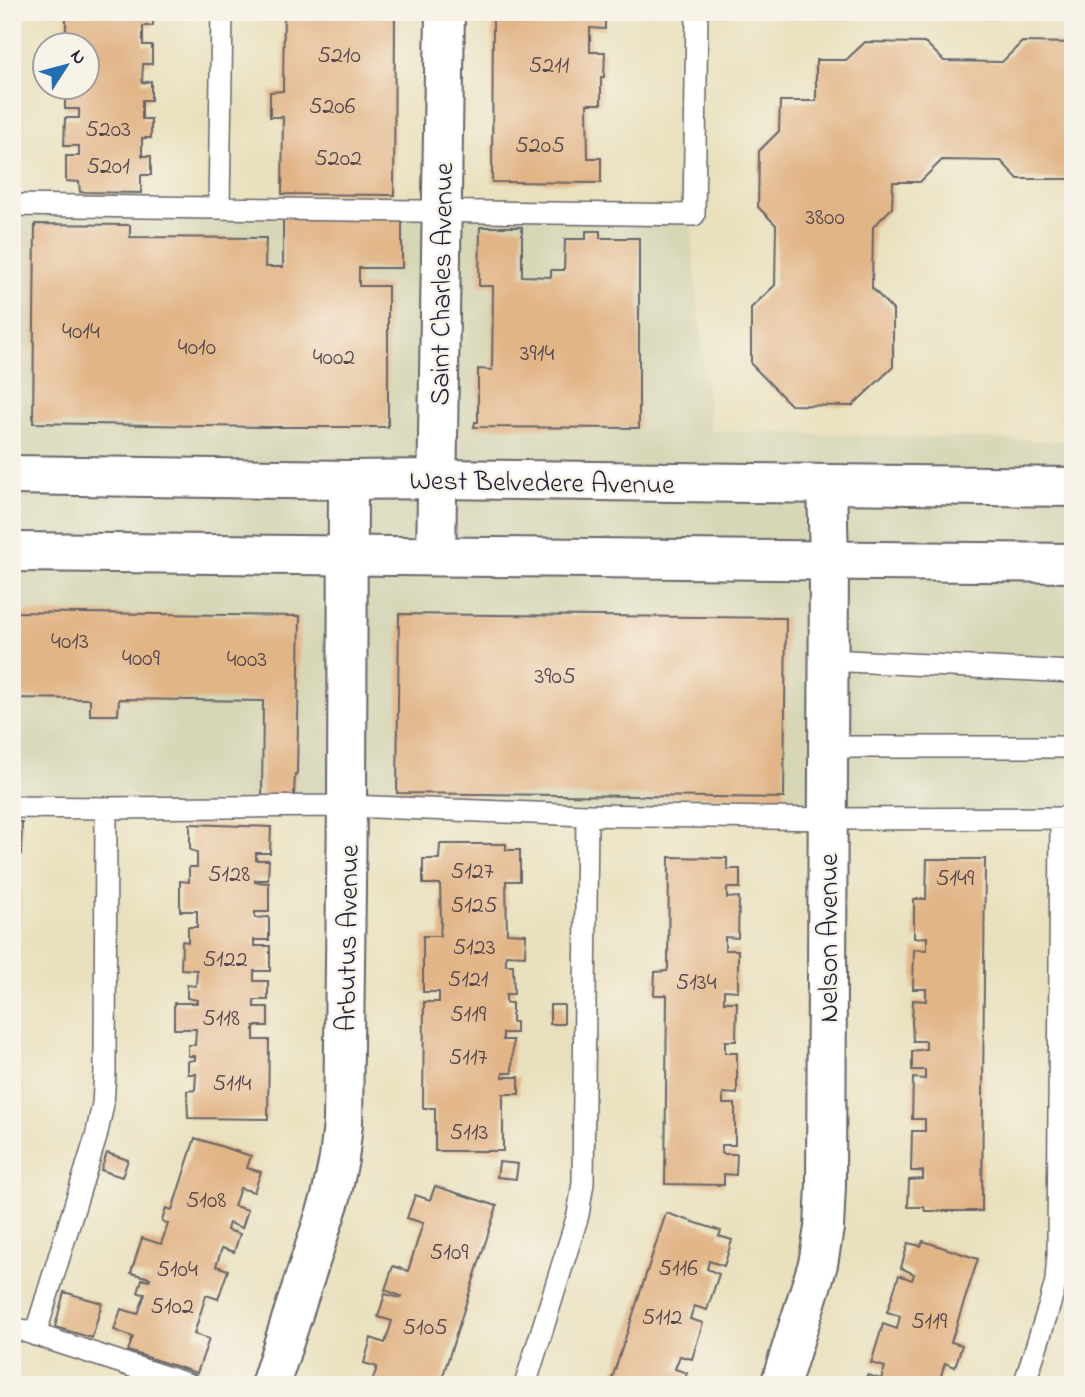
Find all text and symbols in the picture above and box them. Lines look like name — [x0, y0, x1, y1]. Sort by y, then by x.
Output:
north arrow — [32, 32, 102, 102]
house number: 5210 — [317, 39, 361, 74]
text: N — [63, 44, 93, 71]
house number: 5211 — [529, 49, 570, 84]
house number: 5206 — [309, 90, 356, 125]
house number: 5203 — [85, 113, 131, 148]
house number: 5205 — [515, 129, 565, 164]
house number: 5202 — [314, 142, 362, 177]
house number: 5201 — [86, 150, 130, 185]
street label: Saint Charles Avenue — [421, 162, 466, 406]
house number: 3800 — [805, 201, 845, 236]
house number: 4014 — [62, 315, 100, 350]
house number: 4010 — [178, 331, 216, 366]
house number: 3914 — [520, 337, 554, 372]
house number: 4002 — [313, 341, 355, 376]
street label: West Belvedere Avenue — [409, 462, 675, 507]
house number: 4013 — [51, 625, 89, 660]
house number: 4009 — [122, 642, 161, 677]
house number: 4003 — [227, 643, 267, 678]
house number: 3905 — [534, 660, 576, 695]
street label: Arbutus Avenue — [327, 844, 372, 1032]
street label: Nelson Avenue — [810, 853, 851, 1023]
house number: 5127 — [450, 855, 494, 890]
house number: 5128 — [208, 858, 250, 893]
house number: 5149 — [936, 862, 975, 897]
house number: 5125 — [450, 889, 498, 924]
house number: 5123 — [452, 931, 496, 966]
house number: 5122 — [202, 943, 248, 978]
house number: 5121 — [448, 963, 489, 998]
house number: 5134 — [675, 966, 717, 1001]
house number: 5119 — [450, 998, 487, 1033]
house number: 5118 — [202, 1002, 240, 1037]
house number: 5117 — [449, 1041, 488, 1076]
house number: 5114 — [213, 1067, 252, 1102]
house number: 5113 — [450, 1116, 488, 1151]
house number: 5108 — [186, 1184, 226, 1219]
house number: 5109 — [430, 1236, 469, 1271]
house number: 5116 — [658, 1252, 698, 1287]
house number: 5104 — [156, 1253, 198, 1288]
house number: 5102 — [150, 1290, 194, 1325]
house number: 5112 — [642, 1301, 683, 1336]
house number: 5119 — [911, 1305, 948, 1340]
house number: 5105 — [402, 1311, 448, 1346]

